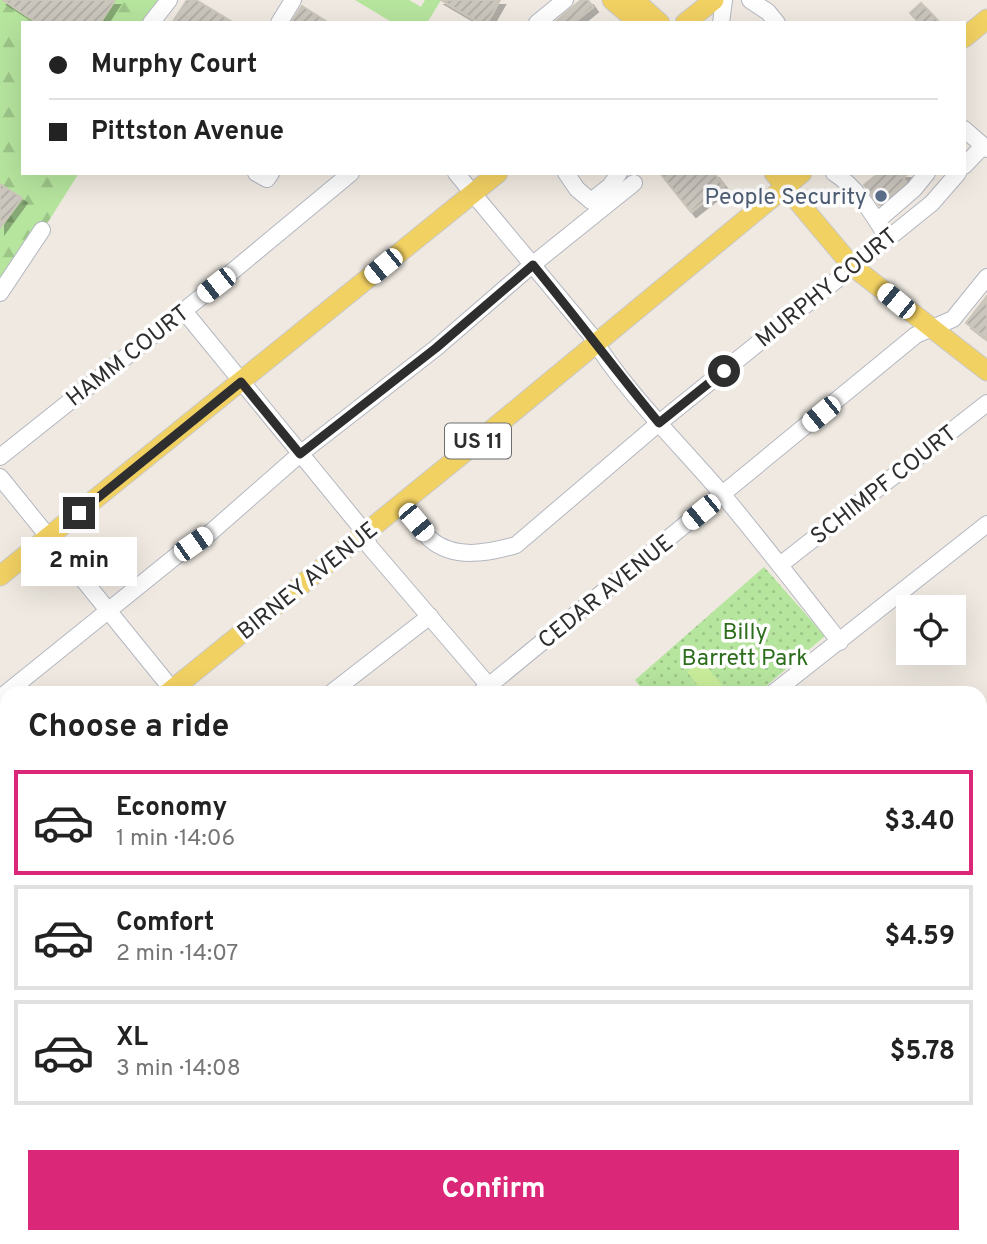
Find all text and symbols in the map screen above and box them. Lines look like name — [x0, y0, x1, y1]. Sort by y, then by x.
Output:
text: Murphy Court — [91, 49, 257, 82]
text: Pittston Avenue — [91, 116, 284, 149]
place label: People Security — [704, 184, 867, 213]
marker: People Security — [873, 188, 889, 204]
street label: MURPHY COURT — [751, 223, 904, 355]
car — [361, 245, 406, 287]
car — [193, 264, 240, 306]
car — [874, 280, 919, 322]
street label: HAMM COURT — [61, 300, 196, 414]
route start — [708, 355, 740, 387]
car — [799, 393, 844, 435]
street label: SCHIMPF COURT — [806, 420, 963, 552]
road number: US 11 — [445, 424, 511, 458]
car — [679, 491, 724, 533]
route end — [63, 497, 95, 529]
car — [395, 499, 438, 545]
street label: BIRNEY AVENUE — [233, 516, 385, 647]
car — [170, 523, 217, 565]
street label: CEDAR AVENUE — [533, 530, 680, 656]
callout: 2 min — [21, 538, 137, 586]
text: 2 min — [49, 547, 109, 576]
map controls — [896, 595, 966, 665]
button: locate — [896, 595, 966, 665]
park label: Billy Barrett Park — [682, 619, 808, 674]
text: Choose a ride — [28, 708, 229, 748]
icon: car — [32, 791, 95, 854]
text: Economy — [116, 792, 227, 825]
text: $3.40 — [884, 806, 955, 839]
text: 1 min · 14:06 — [116, 825, 235, 854]
icon: car — [32, 906, 95, 969]
text: Comfort — [116, 907, 214, 940]
text: $4.59 — [884, 921, 955, 954]
text: 2 min · 14:07 — [116, 940, 238, 969]
icon: car — [32, 1021, 95, 1084]
text: XL — [116, 1022, 148, 1055]
text: $5.78 — [890, 1036, 955, 1069]
text: 3 min · 14:08 — [116, 1055, 241, 1084]
button: Confirm — [28, 1150, 959, 1230]

